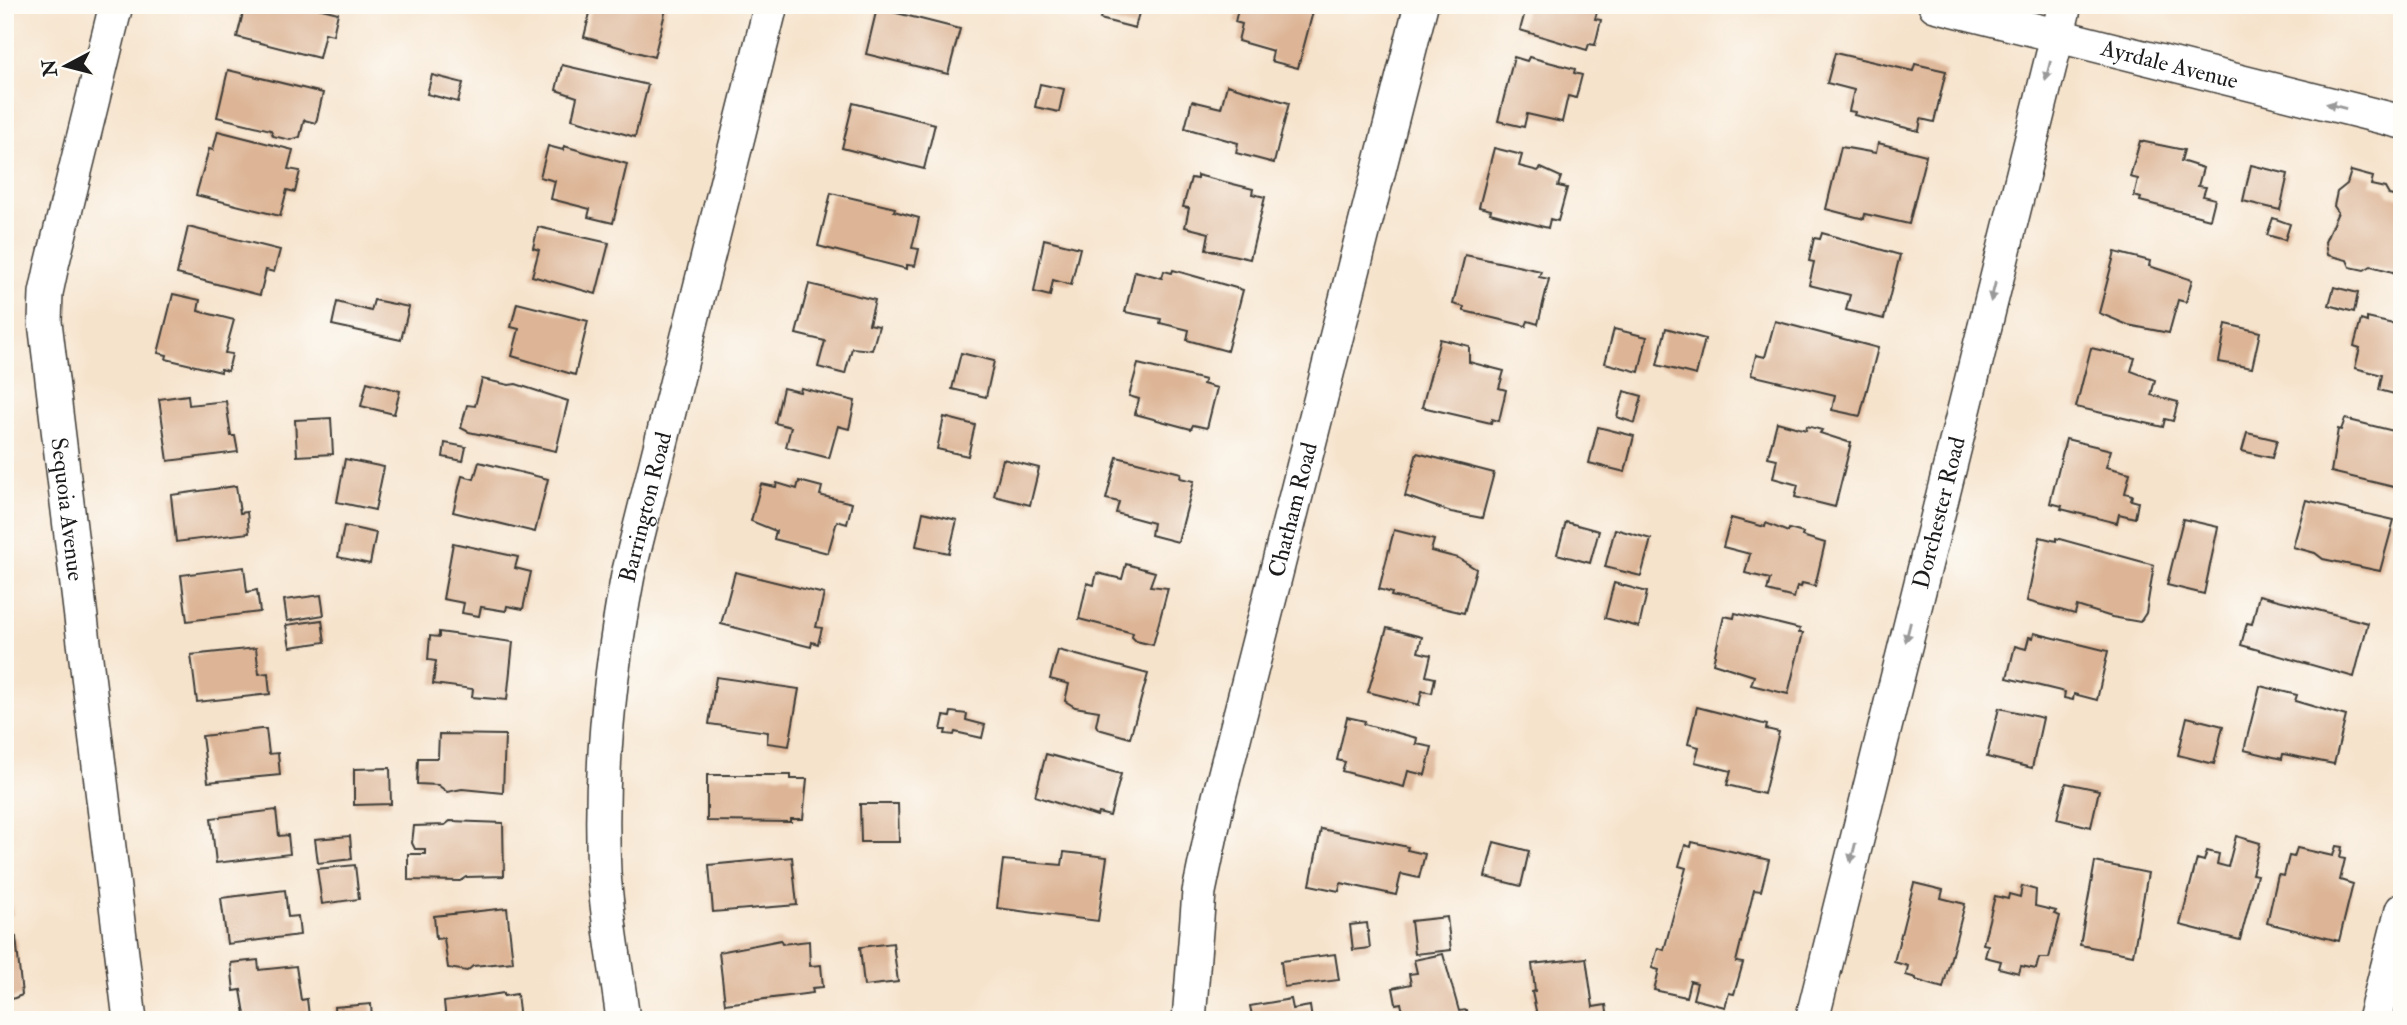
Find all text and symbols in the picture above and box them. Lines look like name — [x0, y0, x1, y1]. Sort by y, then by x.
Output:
north arrow — [32, 32, 102, 102]
street label: Ayrdale Avenue — [2097, 33, 2242, 96]
text: N — [37, 57, 63, 79]
one-way arrow — [2042, 61, 2053, 83]
one-way arrow — [2324, 100, 2346, 111]
one-way arrow — [1987, 281, 1998, 303]
street label: Barrington Road — [613, 429, 678, 586]
street label: Dorchester Road — [1906, 434, 1972, 592]
street label: Sequoia Avenue — [44, 436, 90, 583]
street label: Chatham Road — [1262, 439, 1324, 580]
one-way arrow — [1902, 621, 1913, 643]
one-way arrow — [1847, 842, 1858, 864]

